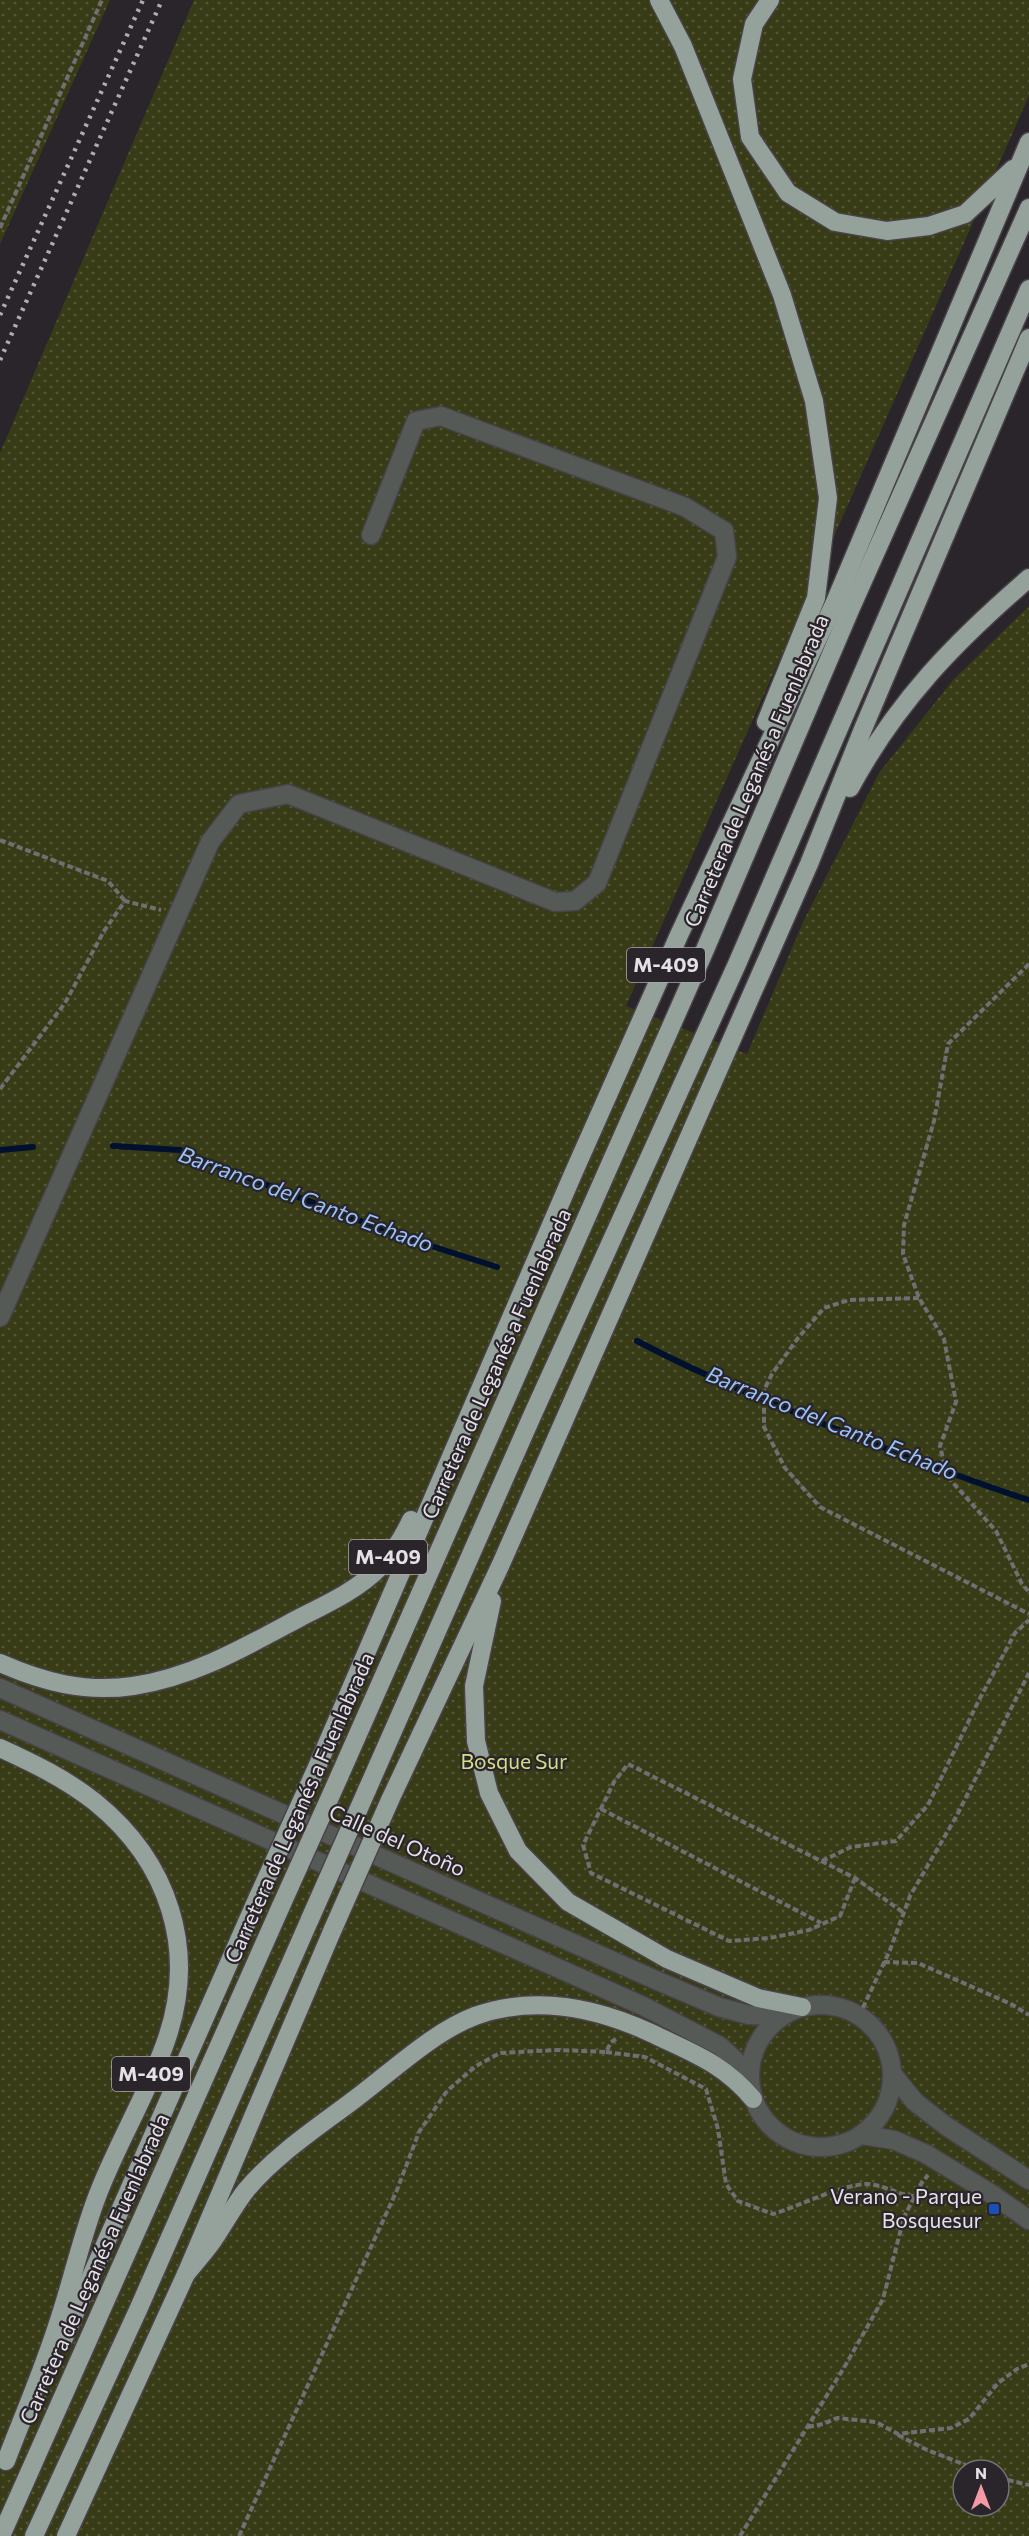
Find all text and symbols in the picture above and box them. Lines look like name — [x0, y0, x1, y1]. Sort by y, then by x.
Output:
street label: Carretera de Leganés a Fuenlabrada — [678, 610, 833, 931]
road number: M-409 — [627, 948, 705, 982]
water label: Barranco del Canto Echado — [175, 1140, 437, 1257]
street label: Carretera de Leganés a Fuenlabrada — [416, 1204, 576, 1523]
water label: Barranco del Canto Echado — [703, 1360, 962, 1485]
road number: M-409 — [349, 1540, 427, 1574]
street label: Carretera de Leganés a Fuenlabrada — [219, 1648, 379, 1967]
park label: Bosque Sur — [461, 1748, 567, 1773]
street label: Calle del Otoño — [326, 1798, 470, 1881]
road number: M-409 — [112, 2057, 190, 2091]
street label: Carretera de Leganés a Fuenlabrada — [14, 2109, 174, 2428]
place label: Verano - Parque Bosquesur — [830, 2183, 982, 2232]
marker: Verano - Parque Bosquesur — [987, 2202, 1001, 2216]
north arrow — [951, 2458, 1011, 2518]
text: N — [975, 2463, 987, 2482]

